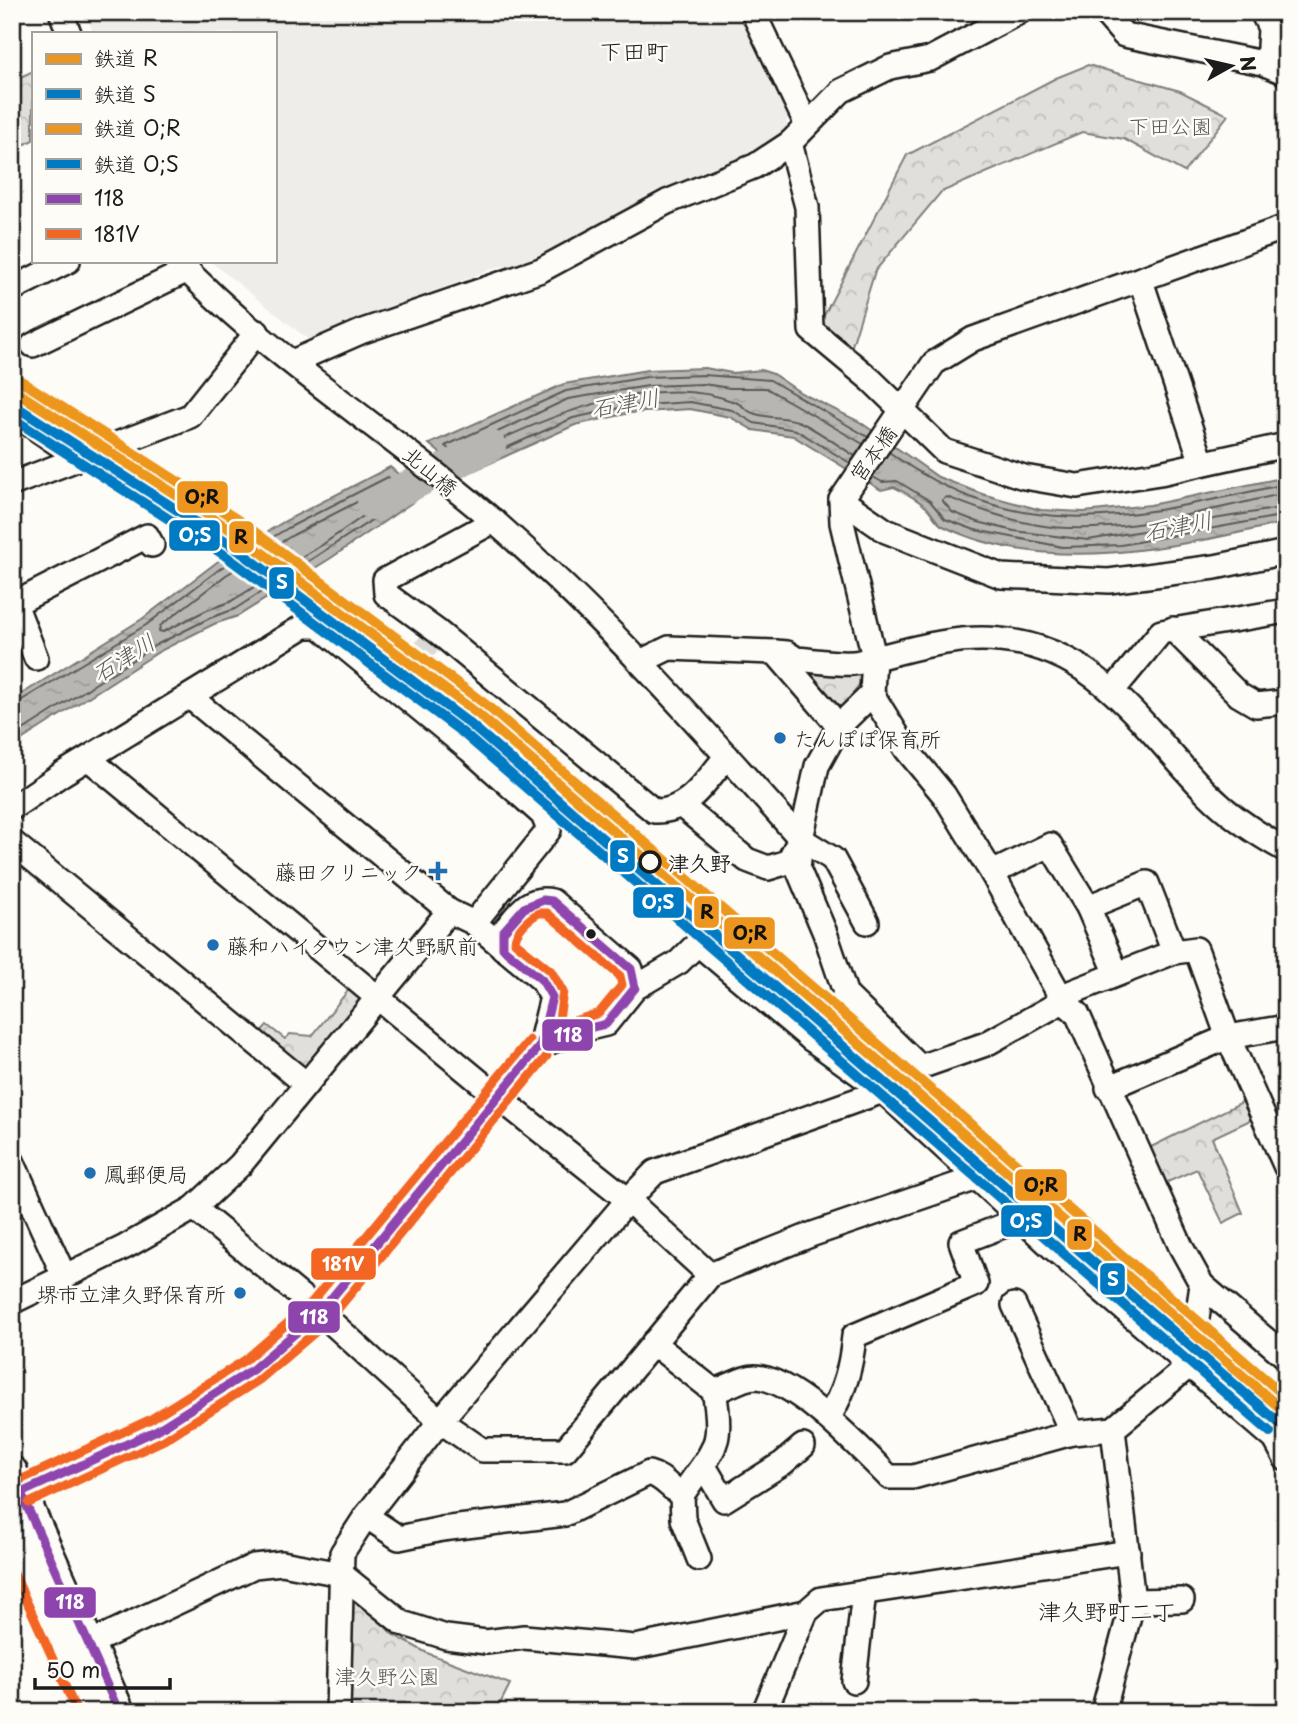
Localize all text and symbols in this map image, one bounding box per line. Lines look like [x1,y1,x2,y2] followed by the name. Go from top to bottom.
[32,32,276,262] legend
[1196,32,1266,102] north arrow
[600,33,669,68] district label: 下田町
[94,41,158,73] text: 鉄道 R
[1234,54,1264,73] text: N
[94,77,156,109] text: 鉄道 S
[1128,109,1212,141] park label: 下田公園
[94,111,181,143] text: 鉄道 O;R
[94,147,179,179] text: 鉄道 O;S
[94,181,125,213] text: 118
[94,217,140,249] text: 181V
[588,379,662,425] water label: 石津川
[841,418,903,488] street label: 宮本橋
[397,437,465,503] street label: 北山橋
[176,480,229,514] line badge: O;R
[185,482,220,510] text: O;R
[1141,501,1215,549] water label: 石津川
[168,519,221,552] line badge: O;S
[179,520,212,548] text: O;S
[228,520,255,554] line badge: R
[234,522,248,550] text: R
[268,566,295,600] line badge: S
[276,567,288,595] text: S
[84,624,162,690] water label: 石津川
[794,722,941,754] place label: たんぽぽ保育所
[772,730,788,746] marker: たんぽぽ保育所
[609,839,636,873] line badge: S
[617,841,629,869] text: S
[668,846,731,878] place label: 津久野
[639,851,661,873] marker: 津久野
[275,855,422,887] place label: 藤田クリニック
[428,861,448,881] marker: 藤田クリニック
[632,886,685,919] line badge: O;S
[642,887,675,915] text: O;S
[693,895,720,929] line badge: R
[700,897,714,925] text: R
[723,916,776,950] line badge: O;R
[733,918,768,946] text: O;R
[584,927,598,941] unlabelled marker
[227,929,478,961] place label: 藤和ハイタウン津久野駅前
[205,937,221,953] marker: 藤和ハイタウン津久野駅前
[541,1018,594,1052] line badge: 118
[553,1020,583,1048] text: 118
[104,1157,188,1189] place label: 鳳郵便局
[82,1165,98,1181] marker: 鳳郵便局
[1014,1168,1068,1202] line badge: O;R
[1024,1170,1059,1198] text: O;R
[1000,1204,1053,1238] line badge: O;S
[1010,1206,1043,1234] text: O;S
[1066,1218,1093,1251] line badge: R
[1073,1219,1087,1247] text: R
[310,1247,377,1281] line badge: 181V
[322,1249,365,1277] text: 181V
[1099,1262,1126,1296] line badge: S
[1107,1264,1119,1292] text: S
[37,1277,226,1309] place label: 堺市立津久野保育所
[232,1285,248,1301] marker: 堺市立津久野保育所
[287,1300,341,1334] line badge: 118
[299,1302,329,1330] text: 118
[43,1586,97,1619] line badge: 118
[55,1587,85,1615] text: 118
[1038,1593,1176,1628] district label: 津久野町二丁
[35,1647,170,1691] scale bar
[46,1653,100,1685] text: 50 m
[335,1659,440,1691] park label: 津久野公園

